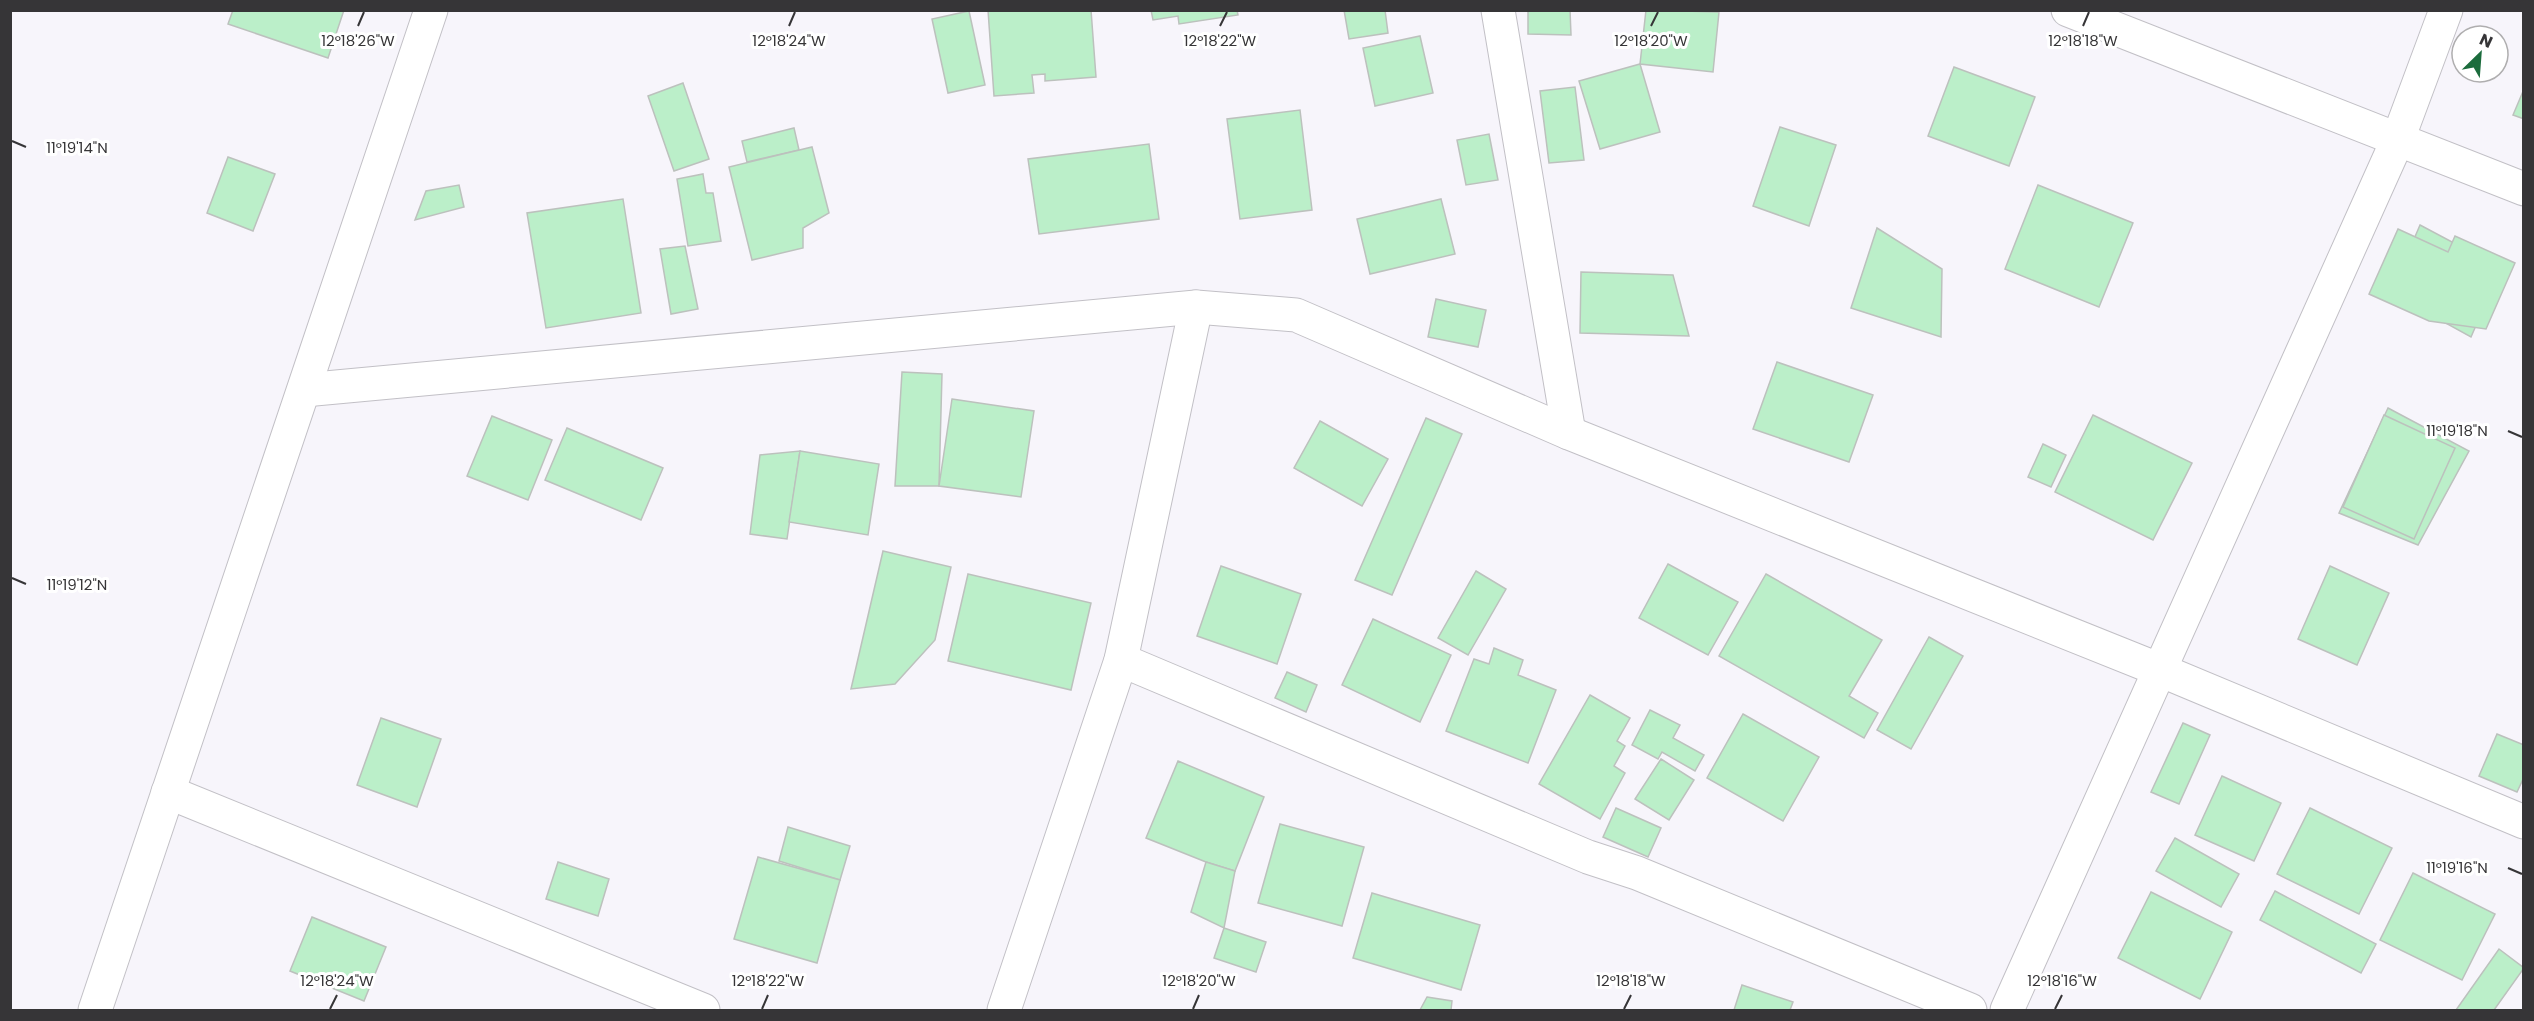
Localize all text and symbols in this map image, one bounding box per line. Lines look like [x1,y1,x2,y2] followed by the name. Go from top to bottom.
[2450,24,2510,84] north arrow
[2476,28,2496,54] text: N
[321,30,395,51] text: 12°18'26"W
[752,30,826,51] text: 12°18'24"W
[1184,30,1257,51] text: 12°18'22"W
[1614,30,1688,51] text: 12°18'20"W
[2048,30,2118,51] text: 12°18'18"W
[46,137,108,158] text: 11°19'14"N
[2426,420,2488,441] text: 11°19'18"N
[47,574,107,595] text: 11°19'12"N
[2426,857,2488,878] text: 11°19'16"N
[300,970,374,991] text: 12°18'24"W
[732,970,805,991] text: 12°18'22"W
[1162,970,1236,991] text: 12°18'20"W
[1596,970,1666,991] text: 12°18'18"W
[2027,970,2097,991] text: 12°18'16"W

